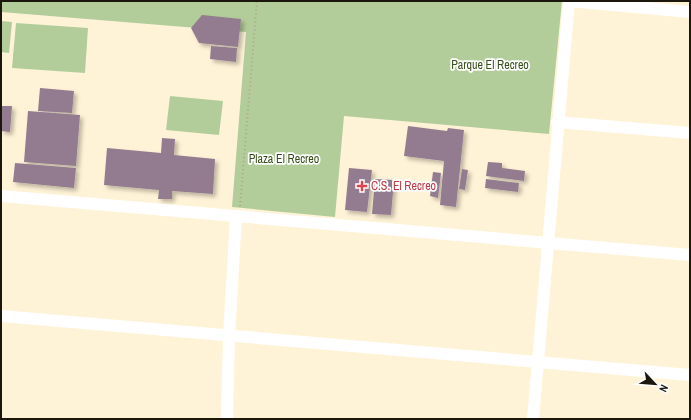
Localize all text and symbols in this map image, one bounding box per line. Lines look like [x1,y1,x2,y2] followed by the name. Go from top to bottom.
[451,57,529,73] park label: Parque El Recreo
[249,151,319,167] park label: Plaza El Recreo
[371,178,436,194] place label: C.S. El Recreo
[356,180,368,192] marker: C.S. El Recreo
[635,364,675,404] north arrow
[656,382,672,394] text: N

